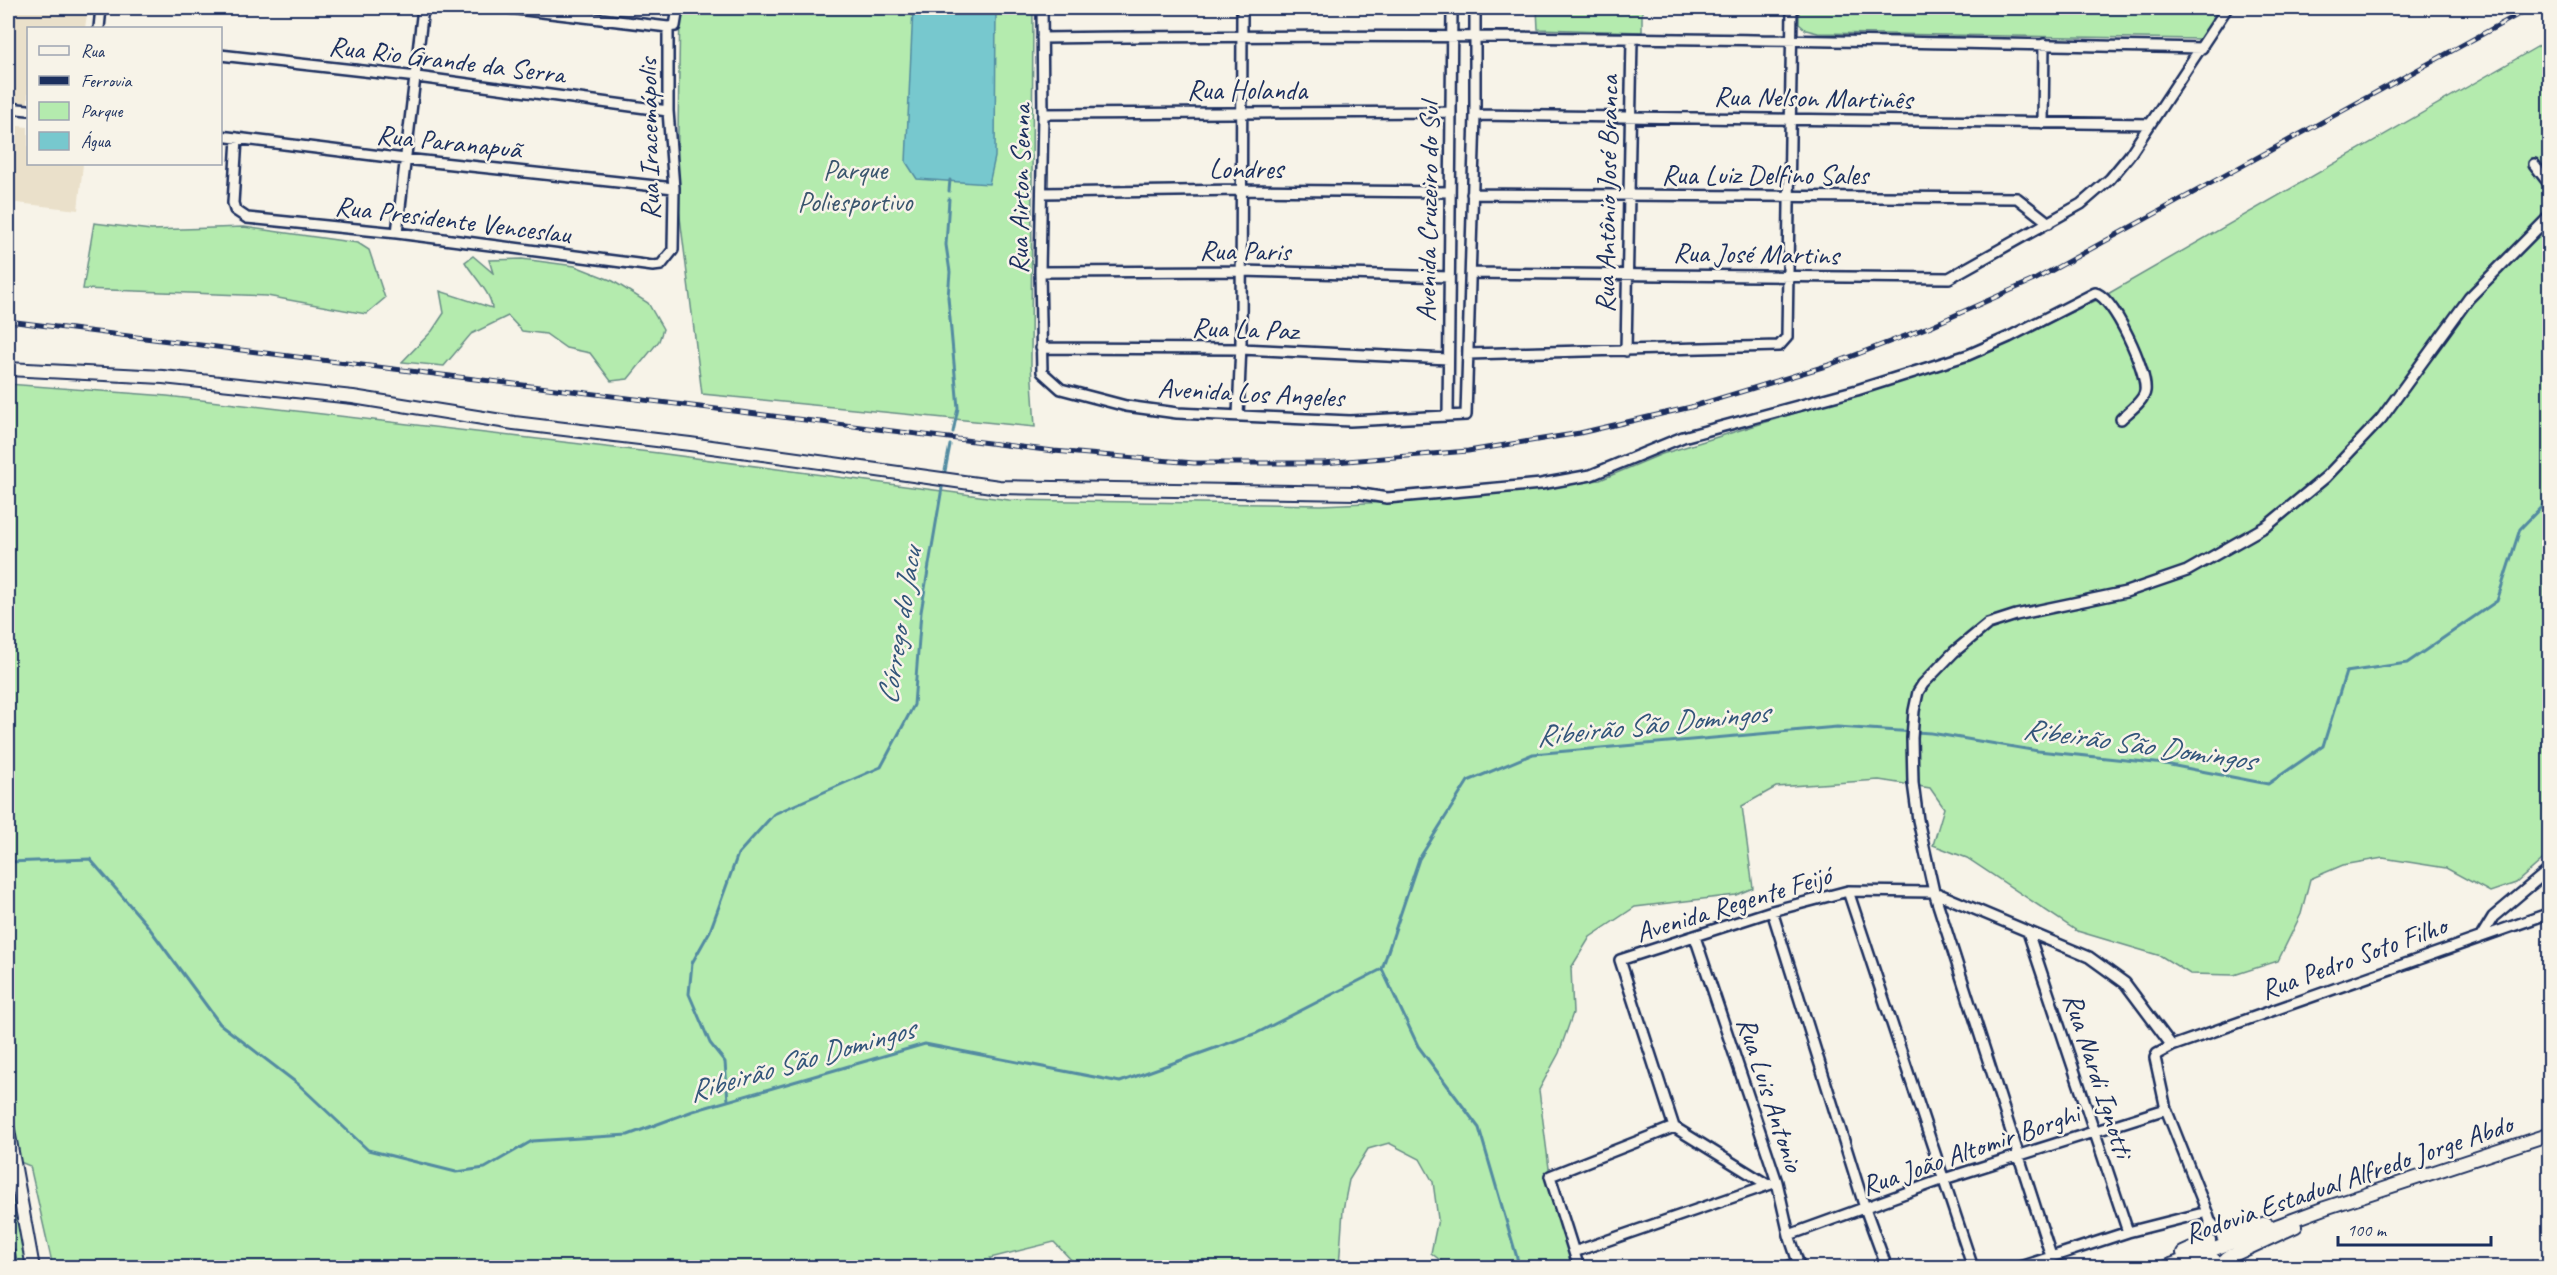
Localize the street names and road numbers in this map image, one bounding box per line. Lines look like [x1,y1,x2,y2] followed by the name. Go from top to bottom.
[327,28,569,92] street label: Rua Rio Grande da Serra
[630,55,667,220] street label: Rua Iracemápolis
[1187,72,1309,107] street label: Rua Holanda
[1587,73,1626,313] street label: Rua Antônio José Branca
[1714,78,1915,117] street label: Rua Nelson Martinês
[1408,97,1447,322] street label: Avenida Cruzeiro do Sul
[1001,101,1039,274] street label: Rua Airton Senna
[375,117,526,167] street label: Rua Paranapuã
[1209,151,1286,186] street label: Londres
[1662,157,1871,192] street label: Rua Luiz Delfino Sales
[333,188,574,251] street label: Rua Presidente Venceslau
[1199,232,1293,269] street label: Rua Paris
[1673,235,1842,272] street label: Rua José Martins
[1191,309,1302,348] street label: Rua La Paz
[1157,370,1348,415] street label: Avenida Los Angeles
[1631,856,1839,950] street label: Avenida Regente Feijó
[2255,907,2454,1007] street label: Rua Pedro Soto Filho
[2056,989,2143,1165] street label: Rua Nardi Ignotti
[1729,1013,1813,1178] street label: Rua Luis Antonio
[1857,1095,2087,1203] street label: Rua João Altomir Borghi
[2180,1105,2520,1251] street label: Rodovia Estadual Alfredo Jorge Abdo

